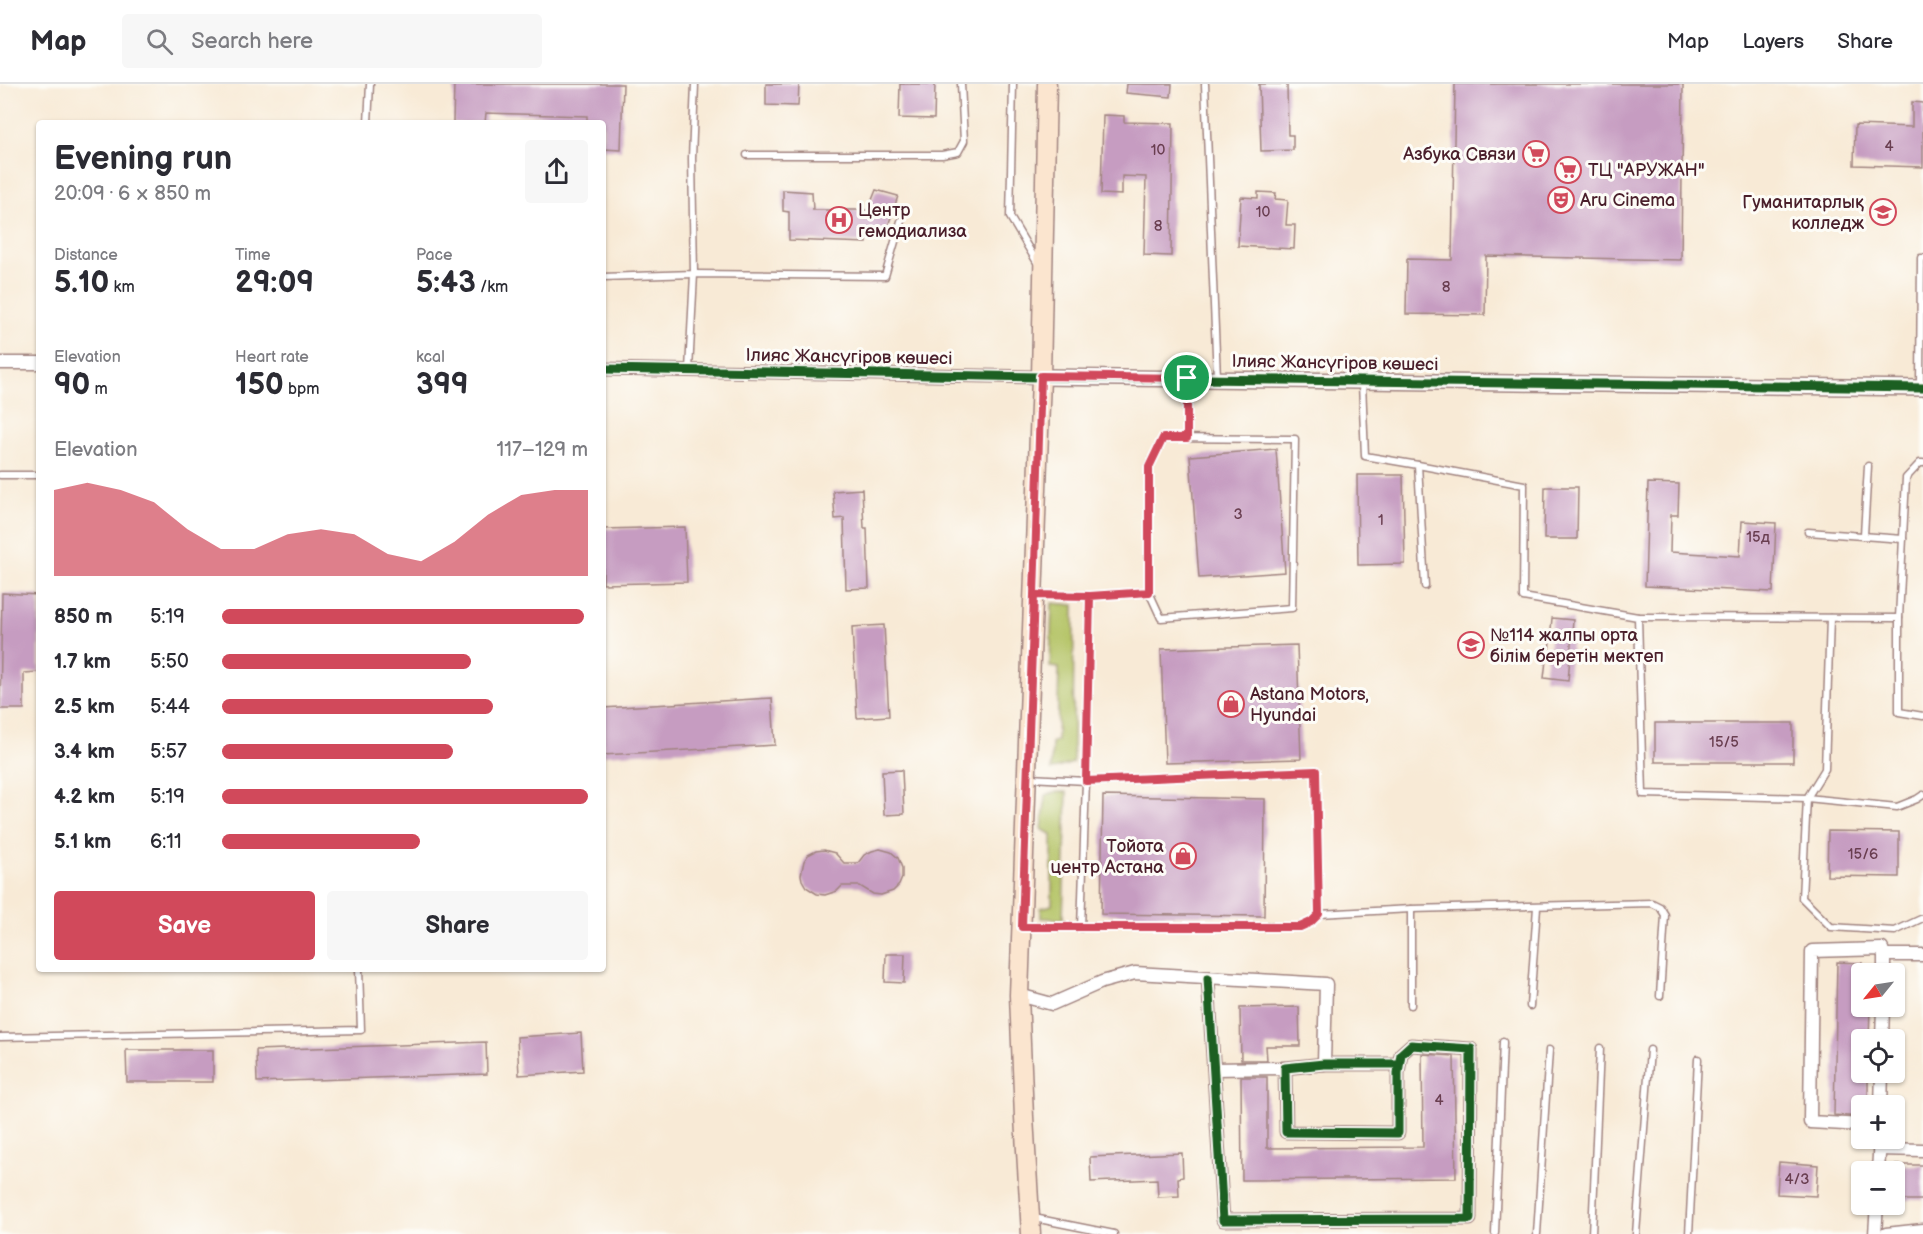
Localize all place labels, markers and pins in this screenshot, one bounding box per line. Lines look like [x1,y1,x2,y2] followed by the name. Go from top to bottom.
[1521,139,1551,169] supermarket icon: Азбука Связи
[1402,144,1516,165] place label: Азбука Связи
[1553,155,1583,185] supermarket icon: ТЦ "АРУЖАН"
[1588,160,1705,181] place label: ТЦ "АРУЖАН"
[1546,185,1576,215] theatre icon: Aru Cinema
[1580,190,1675,211] place label: Aru Cinema
[1742,192,1864,234] place label: Гуманитарлық колледж
[1868,197,1898,227] school or university icon: Гуманитарлық колледж
[858,200,967,242] place label: Центр гемодиализа
[824,205,854,235] hospital icon: Центр гемодиализа
[1161,352,1212,403] pin
[1490,625,1664,667] place label: №114 жалпы орта білім беретін мектеп
[1456,630,1486,660] school or university icon: №114 жалпы орта білім беретін мектеп
[1250,684,1369,726] place label: Astana Motors, Hyundai
[1216,689,1246,719] shop icon: Astana Motors, Hyundai
[1051,836,1164,878] place label: Тойота центр Астана
[1168,841,1198,871] shop icon: Тойота центр Астана

